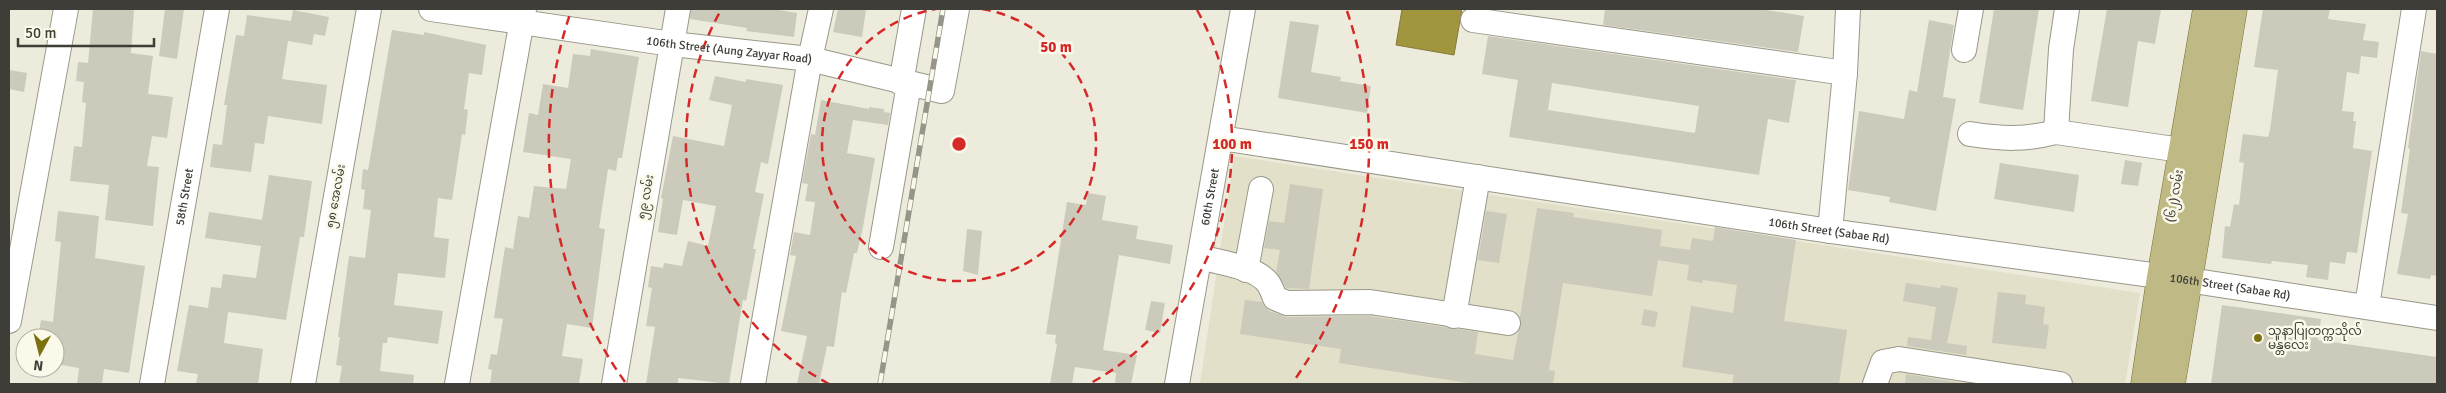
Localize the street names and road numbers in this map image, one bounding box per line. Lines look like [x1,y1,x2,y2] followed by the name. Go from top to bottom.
[645,33,813,67] street label: 106th Street (Aung Zayyar Road)
[321,163,351,229] street label: ၅၈ အေလမ်း
[172,167,197,226] street label: 58th Street
[1198,167,1222,227] street label: 60th Street
[2161,168,2189,224] street label: (၆၂) လမ်း
[633,173,659,221] street label: ၅၉ လမ်း
[1768,214,1890,247] street label: 106th Street (Sabae Rd)
[2169,270,2292,303] street label: 106th Street (Sabae Rd)

